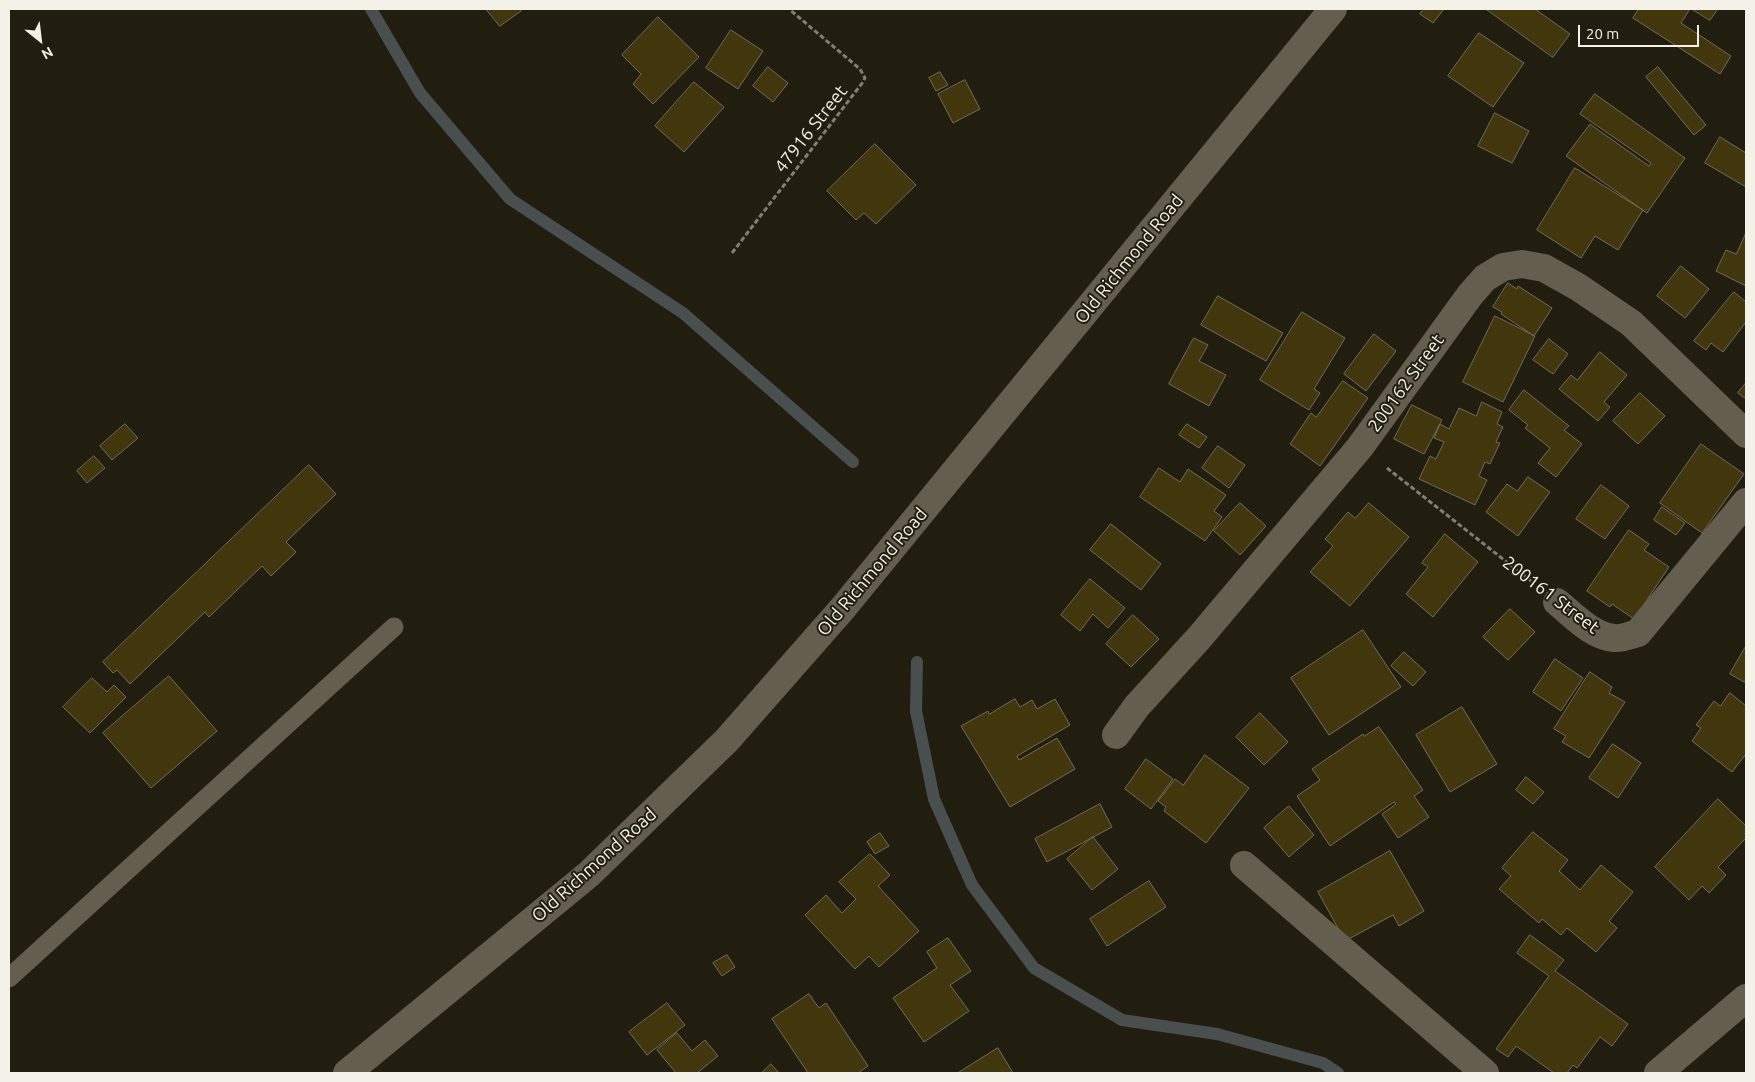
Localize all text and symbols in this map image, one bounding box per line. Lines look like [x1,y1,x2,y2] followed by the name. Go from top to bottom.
[15,15,65,65] north arrow
[1580,15,1701,47] scale bar
[1586,25,1619,42] text: 20 m
[39,44,56,63] text: N
[770,81,852,177] street label: 47916 Street
[1070,190,1188,328] street label: Old Richmond Road
[1363,330,1449,436] street label: 200162 Street
[812,504,932,640] street label: Old Richmond Road
[1498,552,1604,638] street label: 200161 Street
[527,803,661,927] street label: Old Richmond Road

